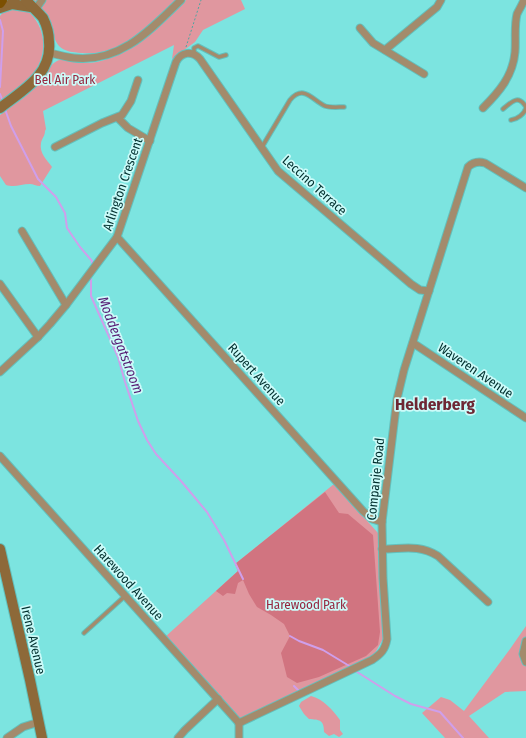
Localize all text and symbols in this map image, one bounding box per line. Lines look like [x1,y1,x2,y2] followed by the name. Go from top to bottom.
[35,72,96,87] park label: Bel Air Park
[100,135,146,233] street label: Arlington Crescent
[279,153,350,218] street label: Leccino Terrace
[94,294,147,396] water label: Moddergatstroom
[225,340,288,408] street label: Rupert Avenue
[435,340,516,401] street label: Waveren Avenue
[395,394,475,415] district label: Helderberg
[364,437,387,521] street label: Companje Road
[91,542,166,623] street label: Harewood Avenue
[266,597,347,612] park label: Harewood Park
[18,605,49,676] street label: Irene Avenue

